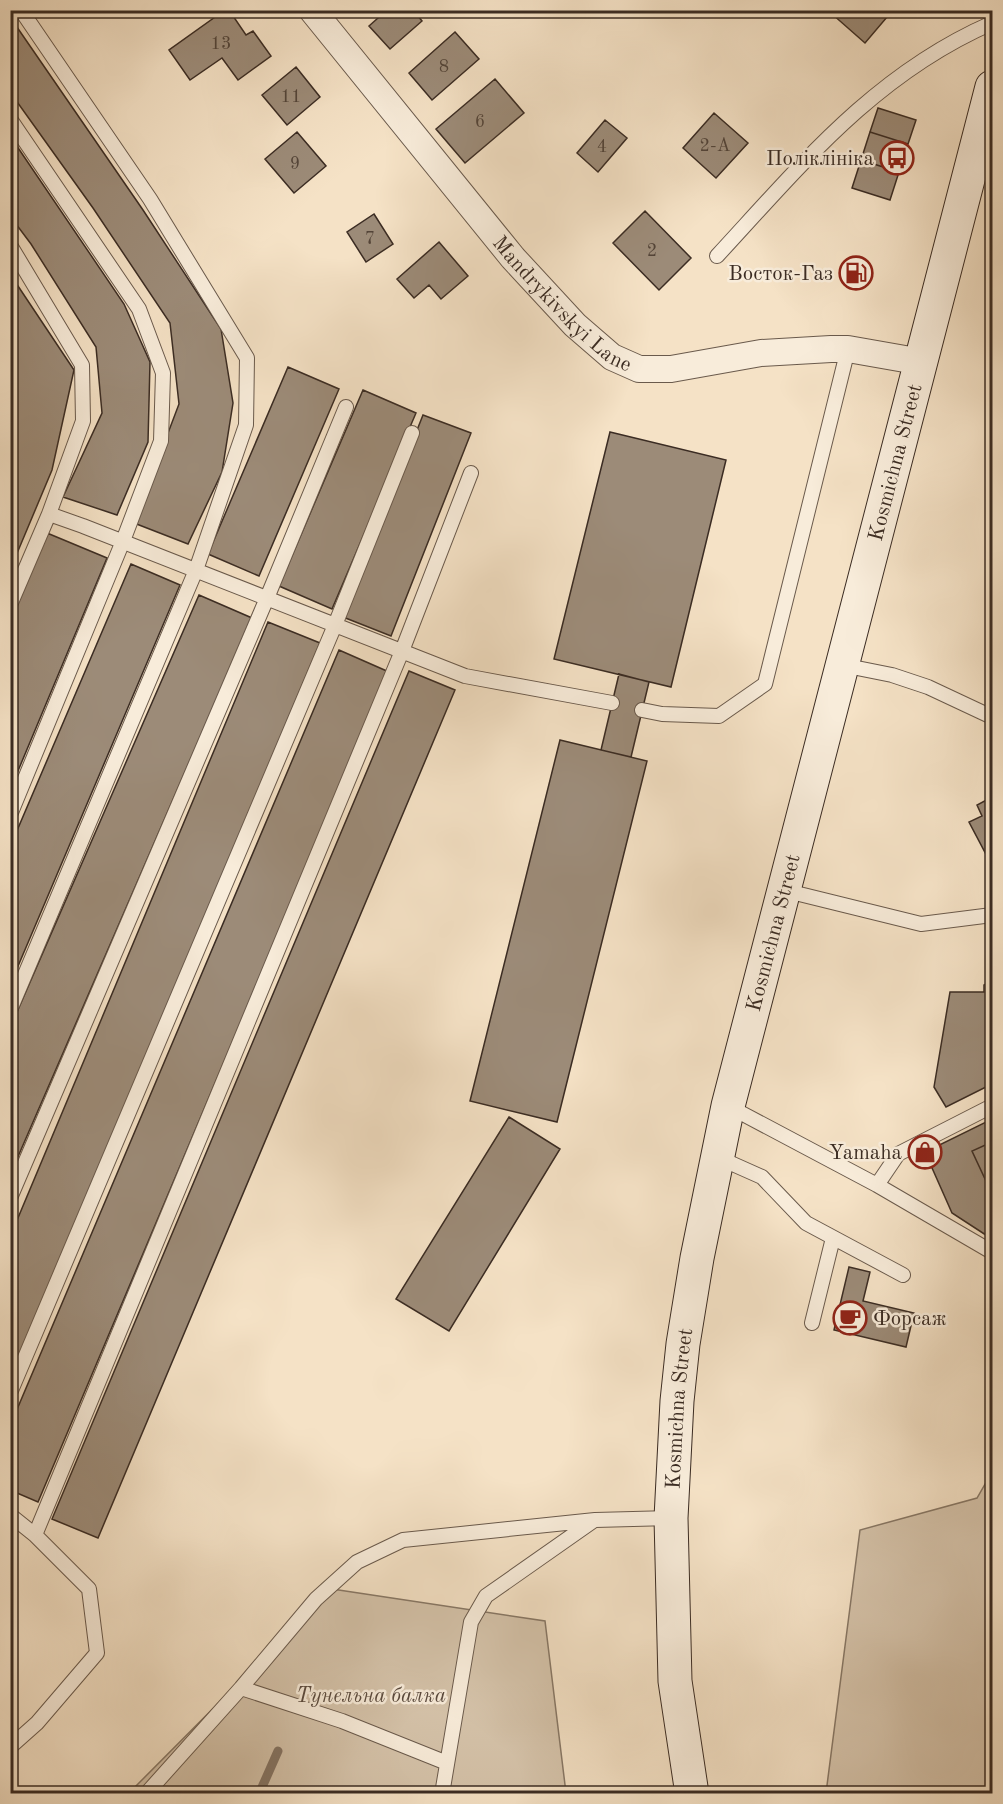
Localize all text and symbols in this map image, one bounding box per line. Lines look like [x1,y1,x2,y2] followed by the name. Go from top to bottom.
[211,35,231,53] house number: 13
[439,58,449,76] house number: 8
[281,88,301,106] house number: 11
[475,113,485,131] house number: 6
[700,137,731,155] house number: 2-А
[597,138,607,156] house number: 4
[879,140,915,176] bus stop icon: Поліклініка
[766,149,874,170] place label: Поліклініка
[290,155,300,173] house number: 9
[365,230,375,248] house number: 7
[488,233,634,376] street label: Mandrykivskyi Lane
[647,242,657,260] house number: 2
[838,255,874,291] fuel station icon: Восток-Газ
[728,264,833,285] place label: Восток-Газ
[866,382,927,544] street label: Kosmichna Street
[744,852,805,1014] street label: Kosmichna Street
[907,1134,943,1170] shop icon: Yamaha
[829,1143,902,1164] place label: Yamaha
[832,1300,868,1336] cafe icon: Форсаж
[873,1309,947,1330] place label: Форсаж
[663,1327,697,1490] street label: Kosmichna Street
[296,1686,446,1707] park label: Тунельна балка

